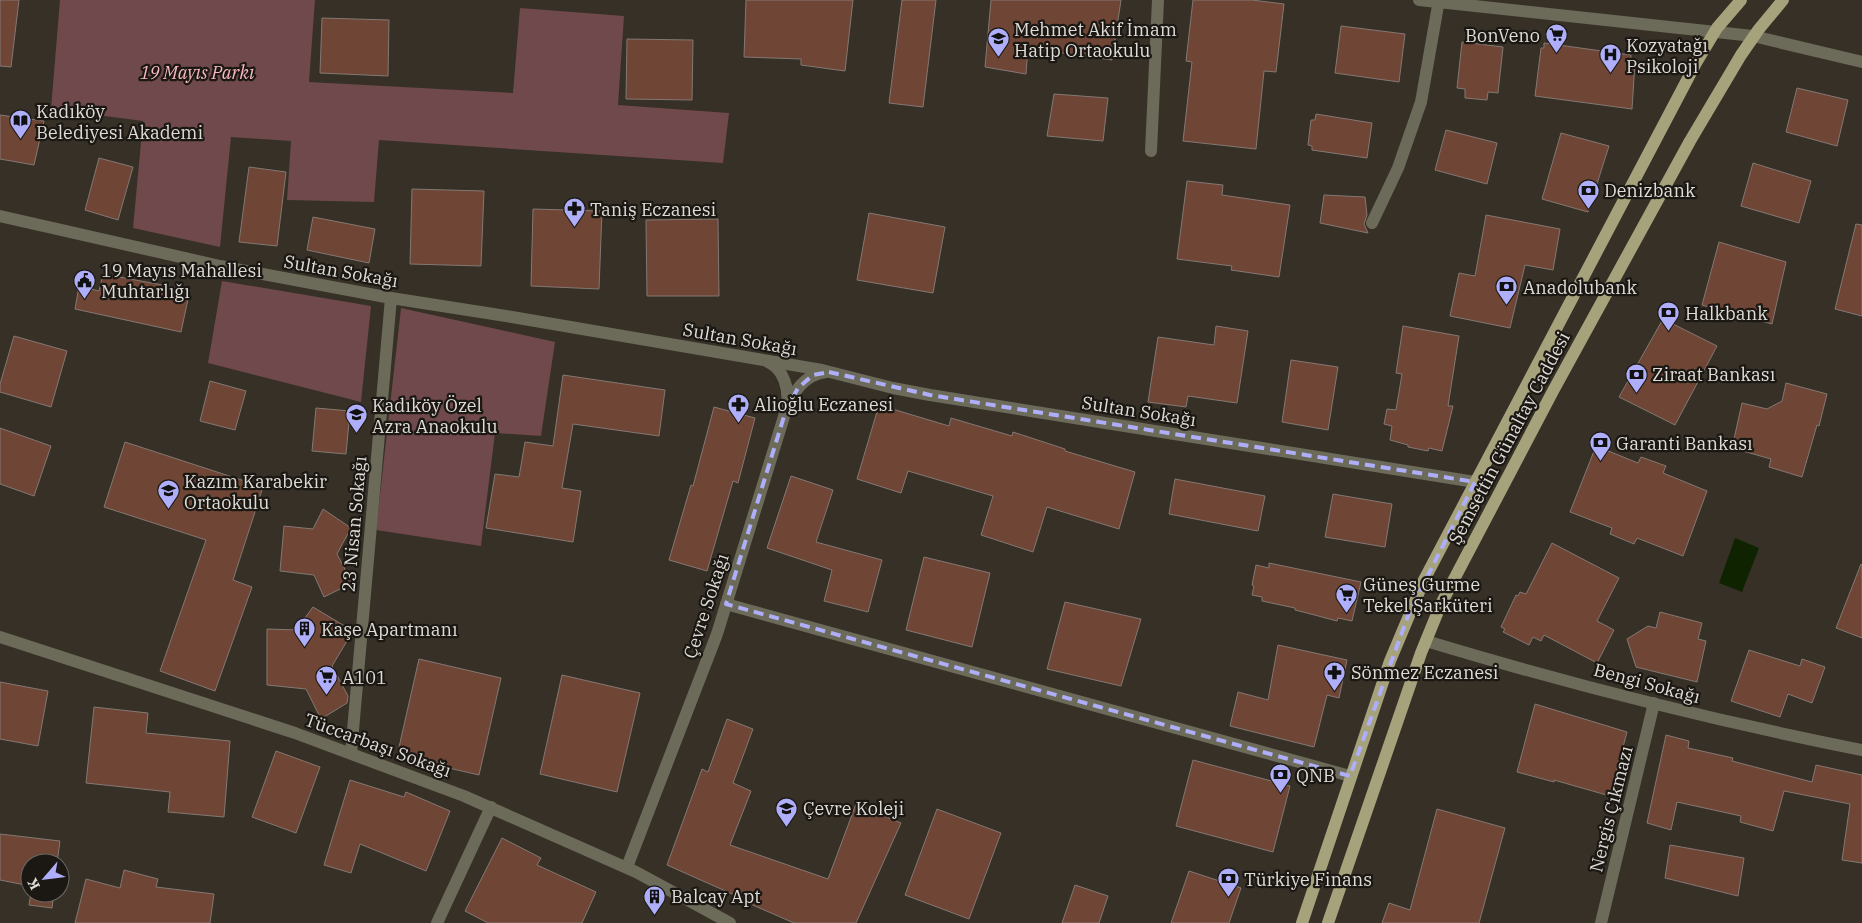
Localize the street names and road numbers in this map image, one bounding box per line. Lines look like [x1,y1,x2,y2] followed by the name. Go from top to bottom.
[282,250,400,292] street label: Sultan Sokağı
[681,318,799,360] street label: Sultan Sokağı
[1443,327,1575,548] street label: Şemsettin Günaltay Caddesi
[1080,391,1198,431] street label: Sultan Sokağı
[337,455,371,593] street label: 23 Nisan Sokağı
[678,550,734,661] street label: Çevre Sokağı
[1591,658,1703,708] street label: Bengi Sokağı
[301,708,455,782] street label: Tüccarbaşı Sokağı
[1584,743,1638,875] street label: Nergis Çıkmazı

